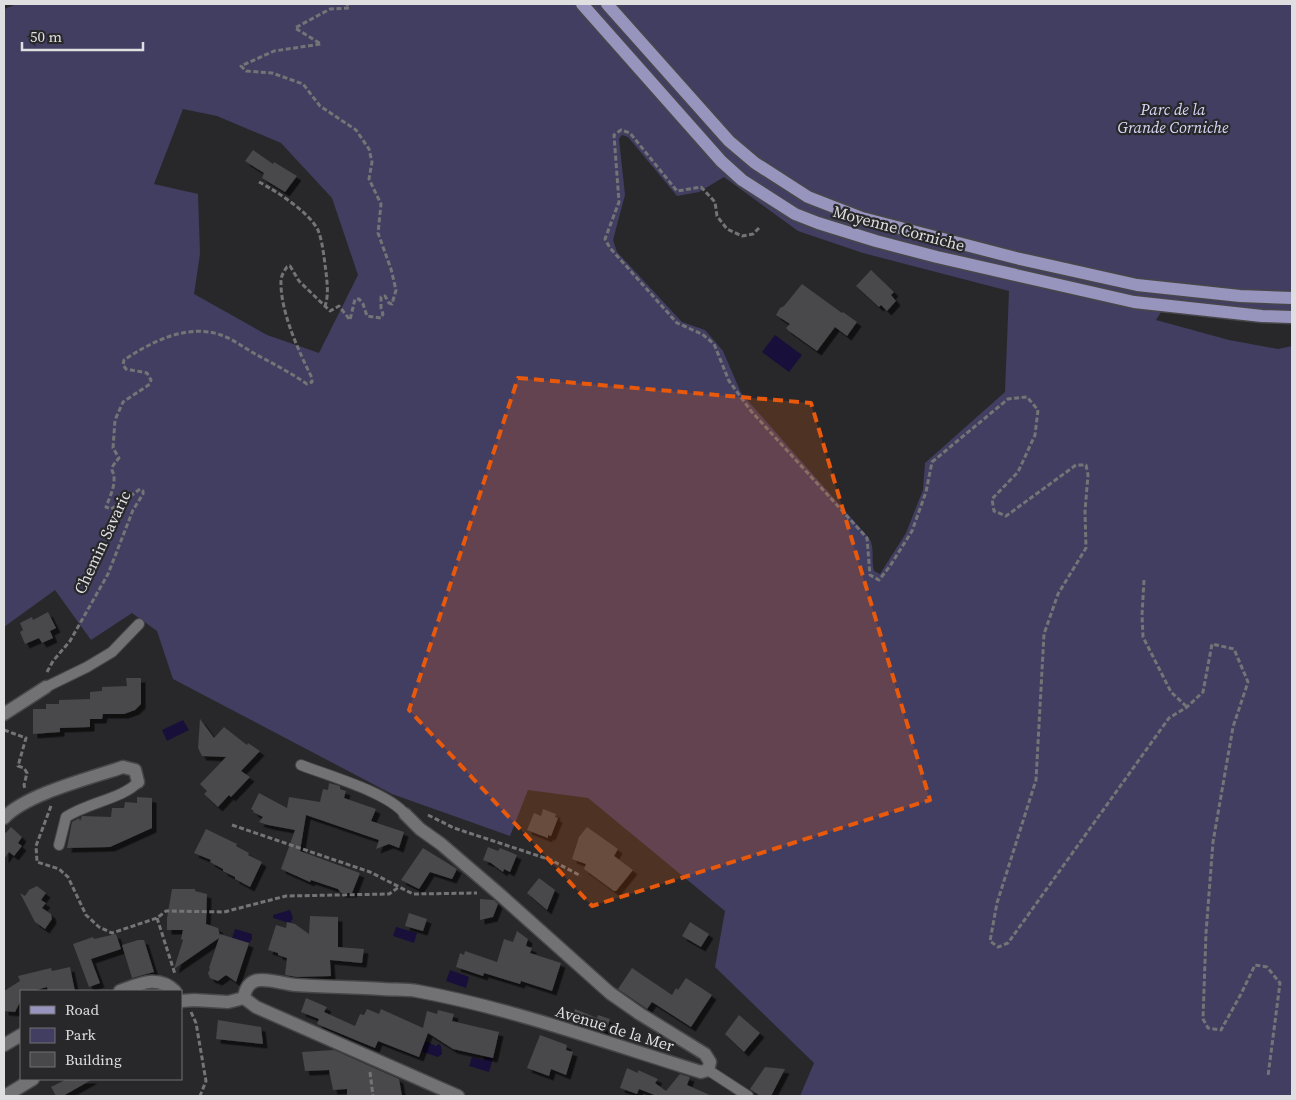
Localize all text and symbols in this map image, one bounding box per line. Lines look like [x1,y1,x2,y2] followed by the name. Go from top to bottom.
[22,20,144,52] scale bar
[30,26,62,47] text: 50 m
[1117,98,1229,138] park label: Parc de la Grande Corniche
[831,200,967,256] street label: Moyenne Corniche
[68,487,136,597] street label: Chemin Savaric
[20,990,182,1080] legend
[65,999,99,1020] text: Road
[553,1000,677,1057] street label: Avenue de la Mer
[65,1024,97,1045] text: Park
[65,1049,122,1070] text: Building

